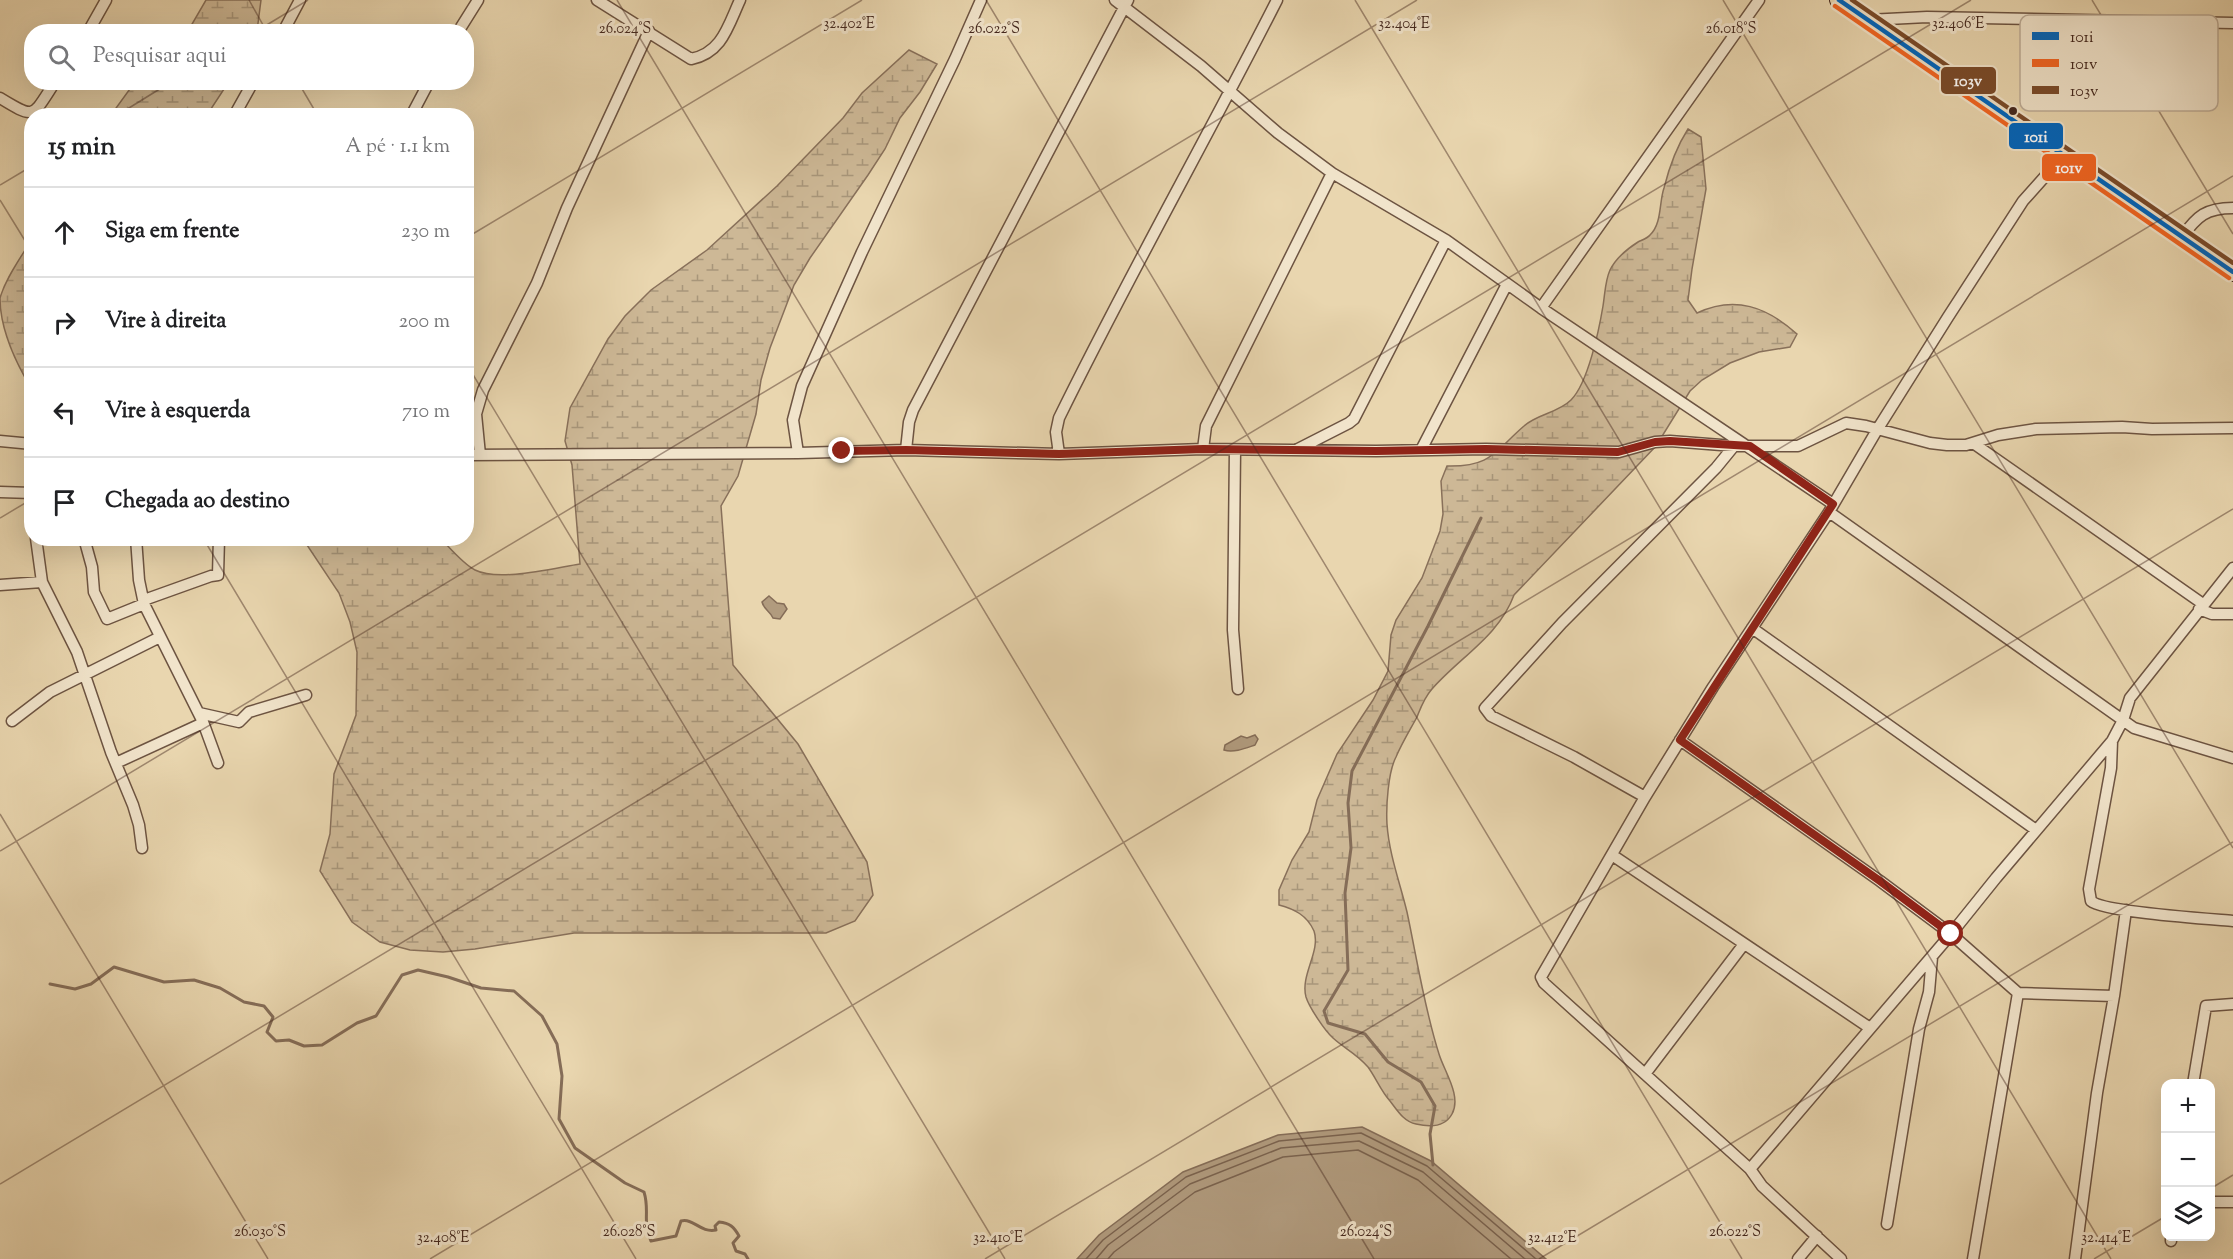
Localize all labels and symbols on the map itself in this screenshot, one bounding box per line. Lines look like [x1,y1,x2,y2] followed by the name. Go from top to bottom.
[823,14,875,35] text: 32.402°E
[1378,14,1430,35] text: 32.404°E
[1932,14,1984,35] text: 32.406°E
[2020,15,2218,111] legend
[599,19,651,40] text: 26.024°S
[968,19,1020,40] text: 26.022°S
[1706,19,1756,40] text: 26.018°S
[2070,27,2094,50] text: 101i
[2070,54,2098,77] text: 101v
[1940,66,1997,95] line badge: 103v
[1954,71,1983,94] text: 103v
[2070,81,2099,104] text: 103v
[2007,105,2019,117] unlabelled marker
[2008,122,2064,150] line badge: 101i
[2024,127,2048,150] text: 101i
[2041,153,2097,182] line badge: 101v
[2055,158,2083,181] text: 101v
[828,437,854,463] route end
[1937,920,1963,946] route start
[234,1222,286,1243] text: 26.030°S
[603,1222,655,1243] text: 26.028°S
[1340,1222,1392,1243] text: 26.024°S
[1709,1222,1761,1243] text: 26.022°S
[417,1228,469,1249] text: 32.408°E
[973,1228,1023,1249] text: 32.410°E
[1527,1228,1577,1249] text: 32.412°E
[2081,1228,2131,1249] text: 32.414°E

